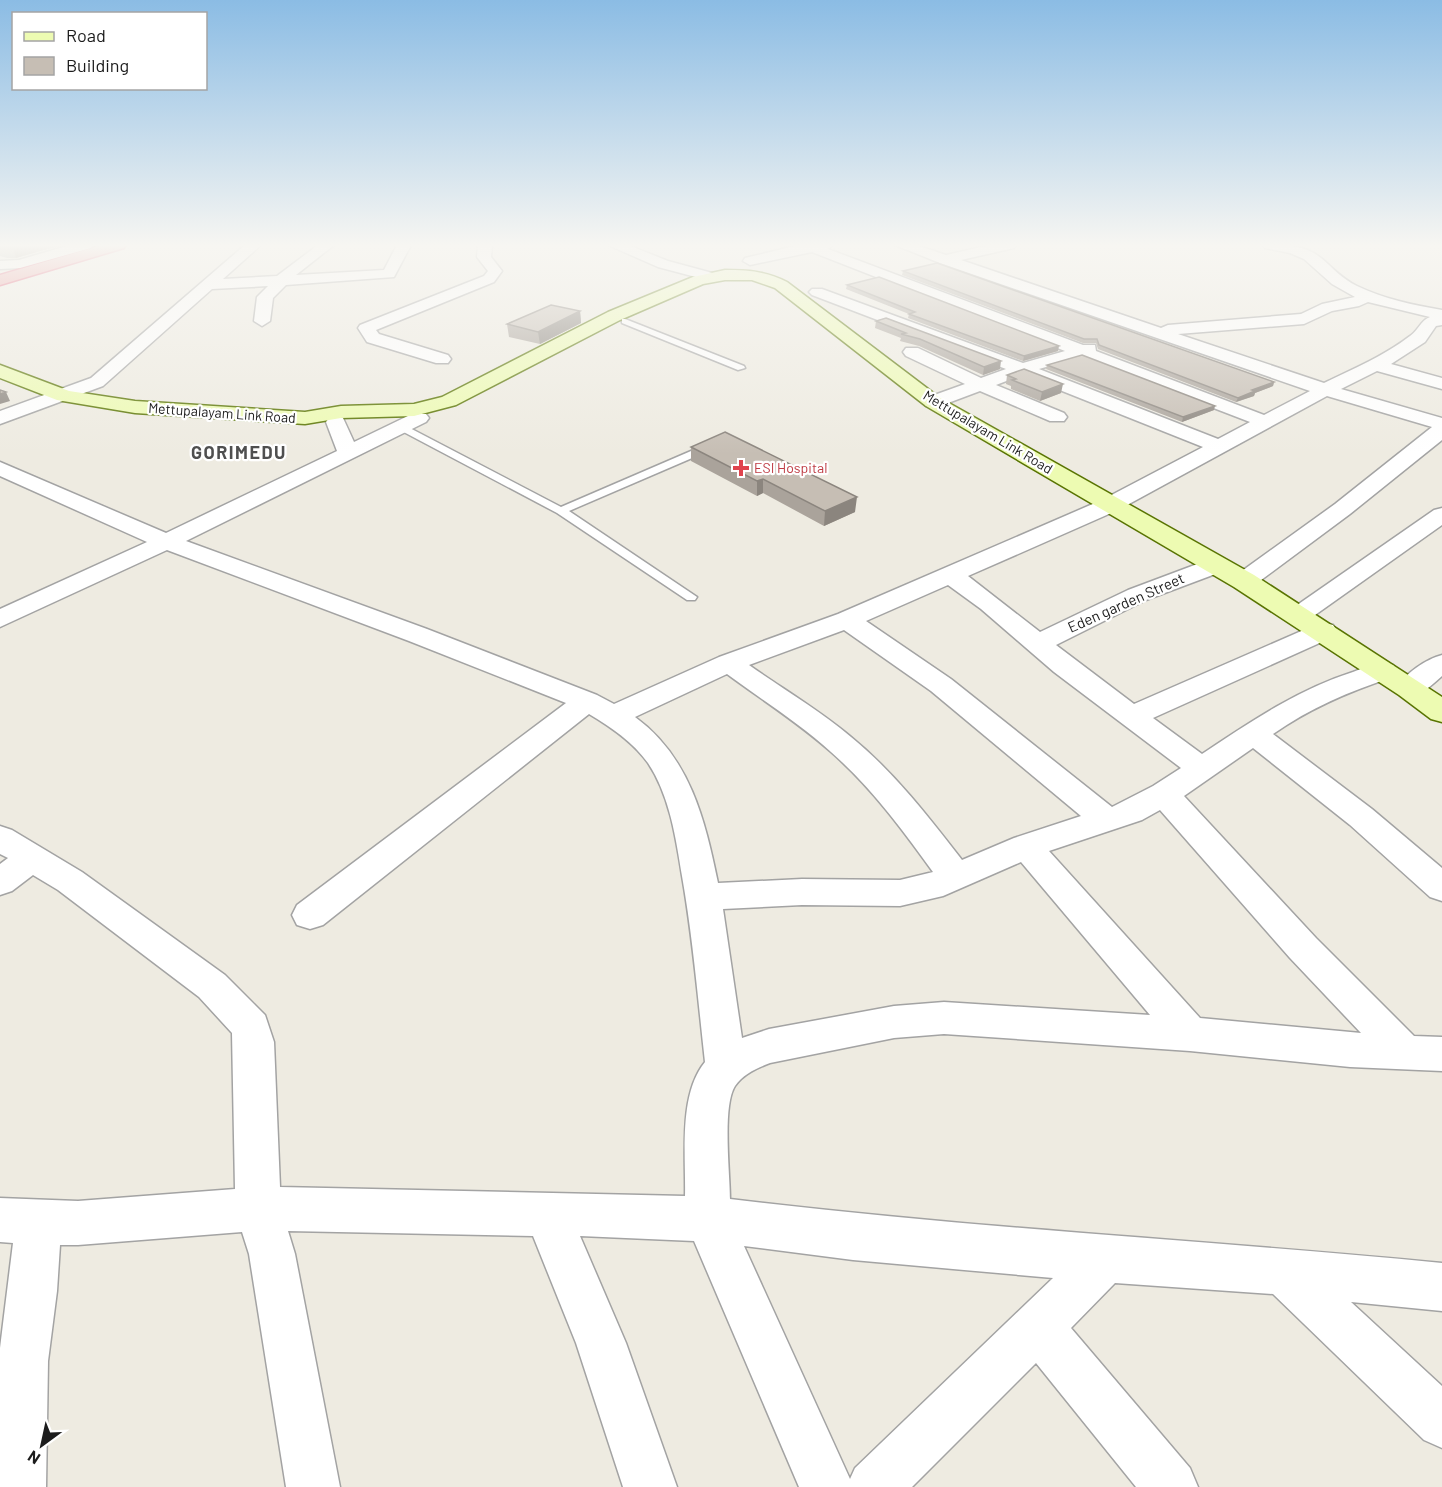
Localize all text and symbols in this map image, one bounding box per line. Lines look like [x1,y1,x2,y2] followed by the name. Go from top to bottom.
[12,12,207,90] legend
[66,24,106,46] text: Road
[66,54,129,76] text: Building
[920,386,1056,477] street label: Mettupalayam Link Road
[148,399,296,426] street label: Mettupalayam Link Road
[191,441,287,463] district label: GORIMEDU
[732,459,750,477] marker: ESI Hospital
[754,459,827,476] place label: ESI Hospital
[1065,568,1187,636] street label: Eden garden Street
[12,1415,72,1475] north arrow
[24,1447,43,1469] text: N

